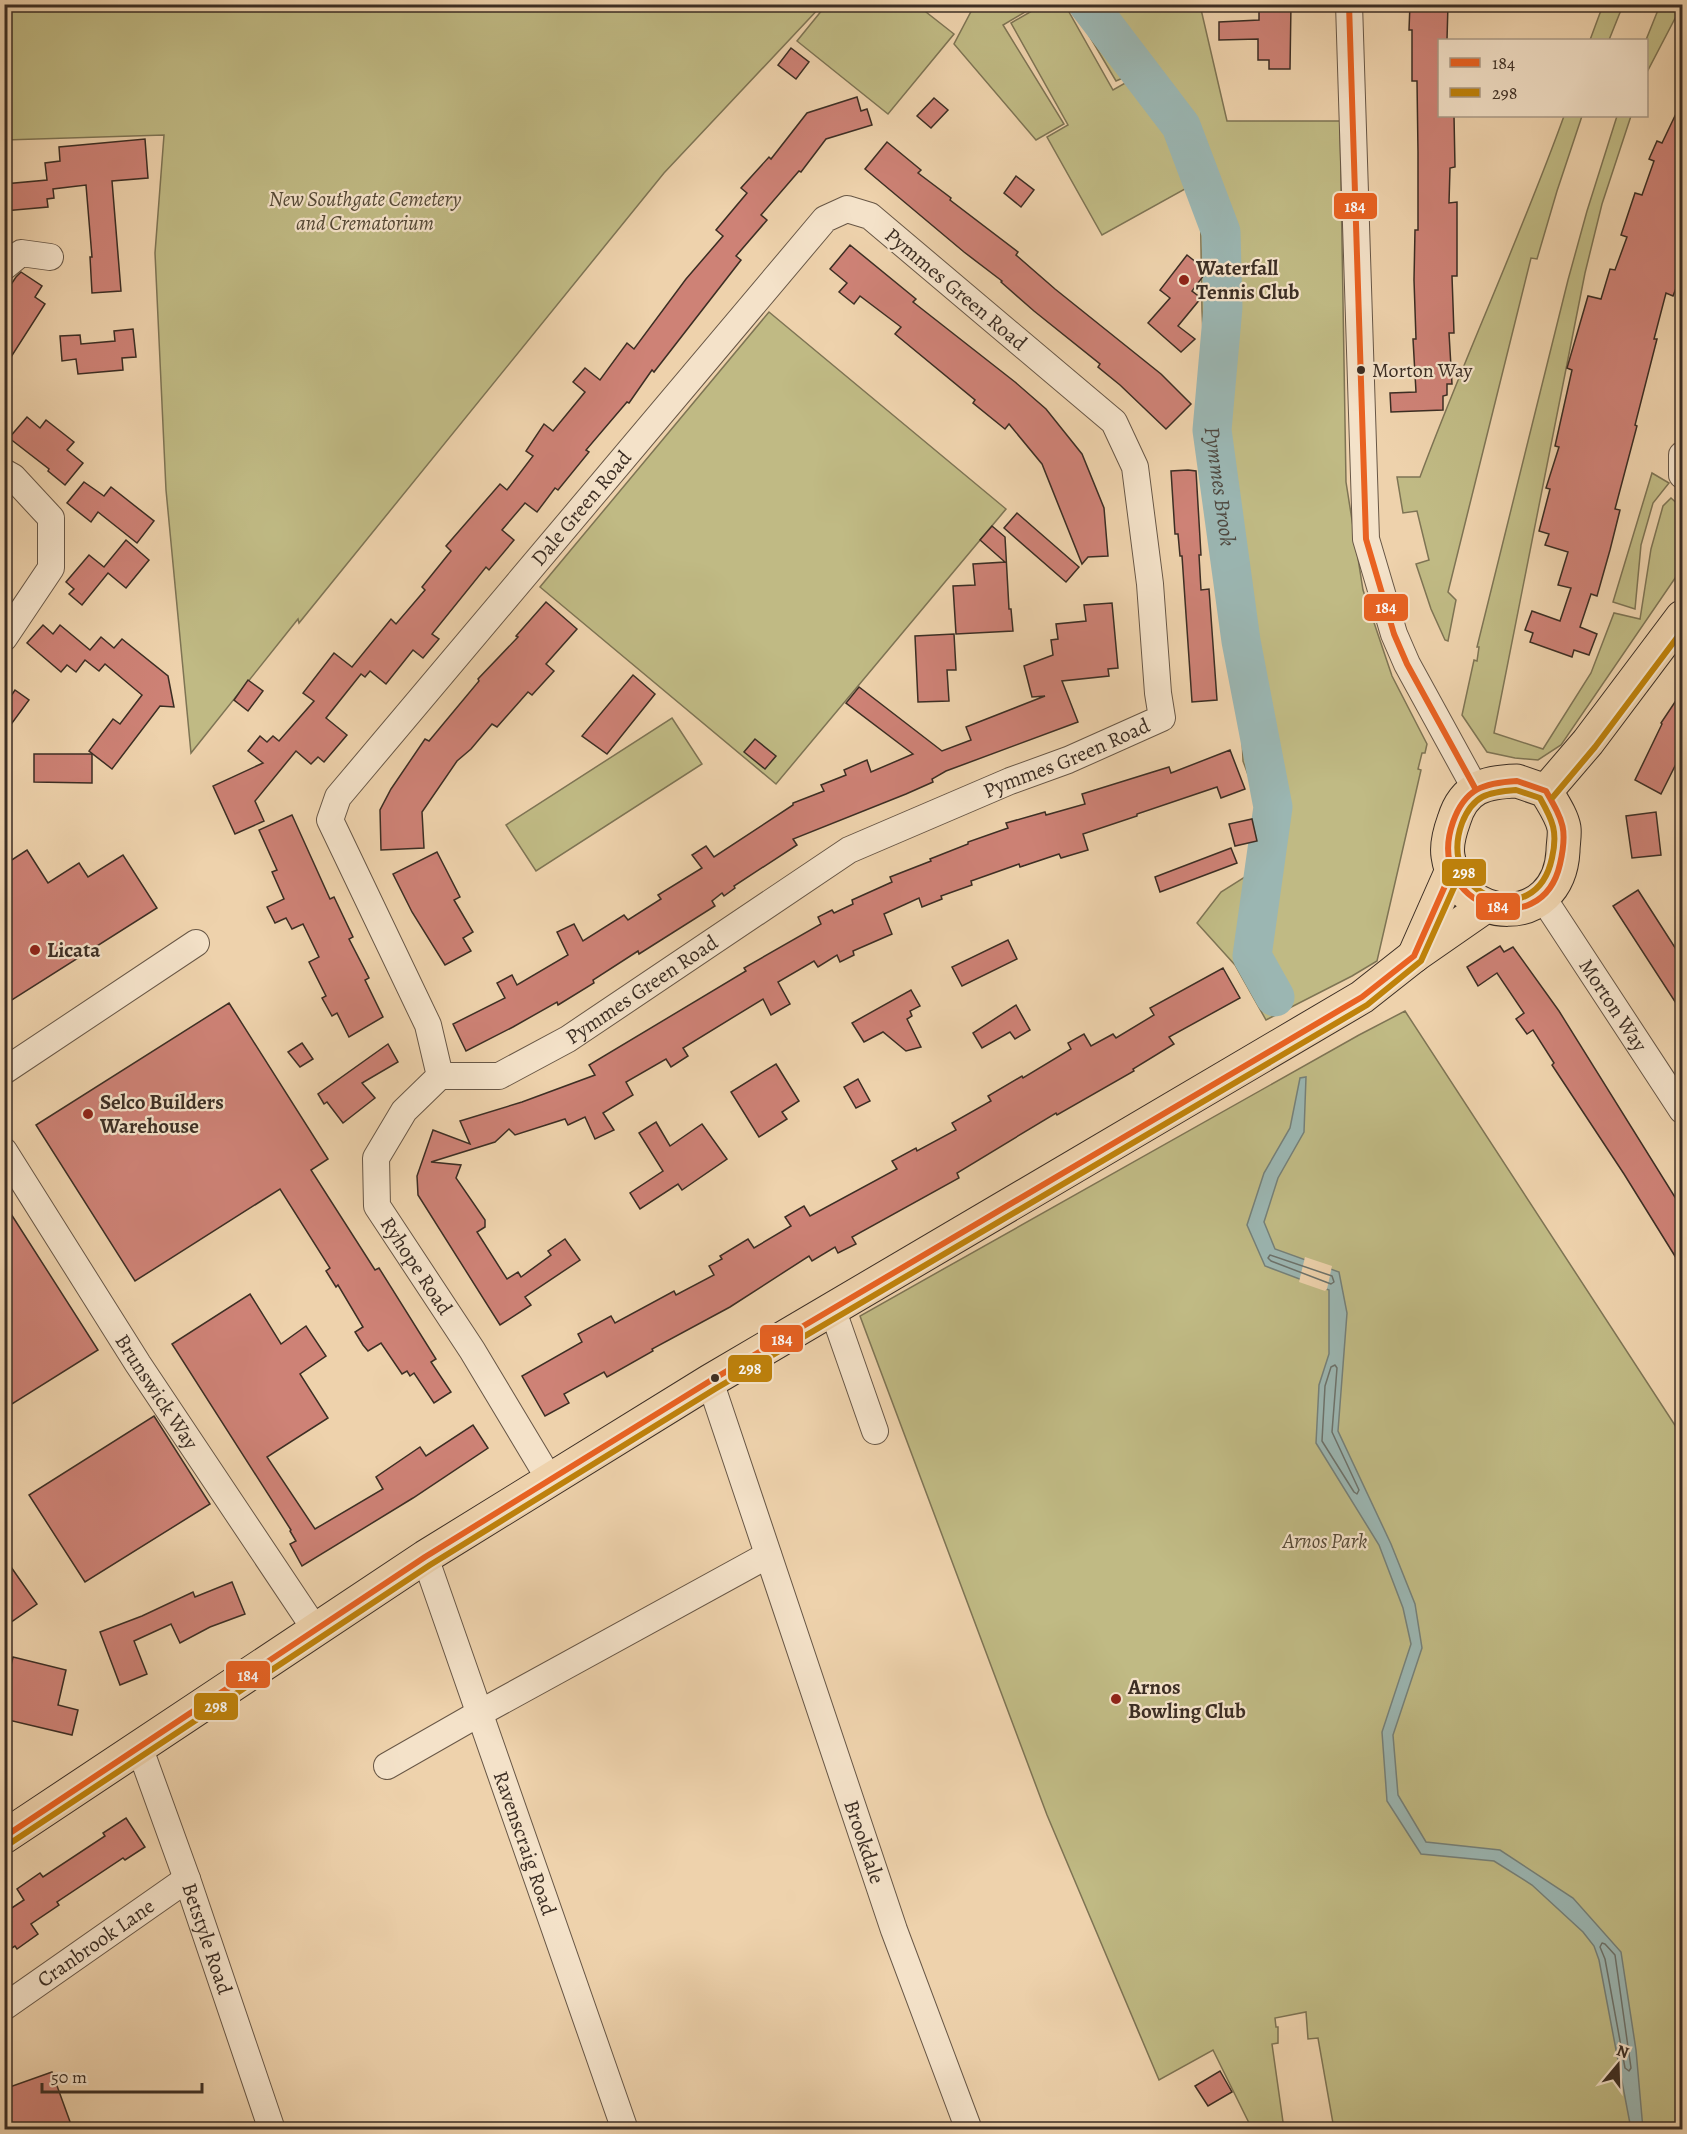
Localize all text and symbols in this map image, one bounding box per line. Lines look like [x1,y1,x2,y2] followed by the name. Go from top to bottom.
[1438,39,1648,117] legend
[1492,51,1515,75] text: 184
[1492,81,1517,105] text: 298
[269,185,461,237] park label: New Southgate Cemetery and Crematorium
[1333,192,1378,220] line badge: 184
[1345,196,1366,218] text: 184
[879,221,1034,357] street label: Pymmes Green Road
[1195,254,1300,306] place label: Waterfall Tennis Club
[1177,273,1191,287] marker: Waterfall Tennis Club
[1372,357,1474,384] place label: Morton Way
[1355,364,1367,376] marker: Morton Way
[1197,425,1243,548] water label: Pymmes Brook
[524,444,638,572] street label: Dale Green Road
[1363,593,1409,622] line badge: 184
[1376,597,1397,619] text: 184
[979,711,1155,805] street label: Pymmes Green Road
[1441,858,1487,887] line badge: 298
[1453,862,1476,884] text: 298
[1475,892,1521,921] line badge: 184
[1488,896,1509,918] text: 184
[560,928,724,1051] street label: Pymmes Green Road
[47,936,101,964] place label: Licata
[28,943,42,957] marker: Licata
[1573,953,1654,1057] street label: Morton Way
[99,1088,224,1140] place label: Selco Builders Warehouse
[81,1107,95,1121] marker: Selco Builders Warehouse
[374,1211,459,1321] street label: Ryhope Road
[759,1324,804,1353] line badge: 184
[109,1329,205,1455] street label: Brunswick Way
[772,1329,793,1351] text: 184
[727,1354,773,1383] line badge: 298
[739,1358,762,1380] text: 298
[709,1372,721,1384] unlabelled marker
[1282,1527,1367,1555] park label: Arnos Park
[225,1660,271,1689] line badge: 184
[238,1665,259,1687] text: 184
[1127,1673,1246,1725] place label: Arnos Bowling Club
[193,1692,239,1721] line badge: 298
[1109,1692,1123,1706] marker: Arnos Bowling Club
[205,1696,228,1718] text: 298
[487,1767,563,1920] street label: Ravenscraig Road
[837,1796,892,1887] street label: Brookdale
[175,1879,239,1999] street label: Betstyle Road
[31,1892,160,1994] street label: Cranbrook Lane
[1588,2035,1648,2095] north arrow
[1613,2039,1632,2064] text: N
[42,2056,202,2094] scale bar
[51,2065,87,2089] text: 50 m

